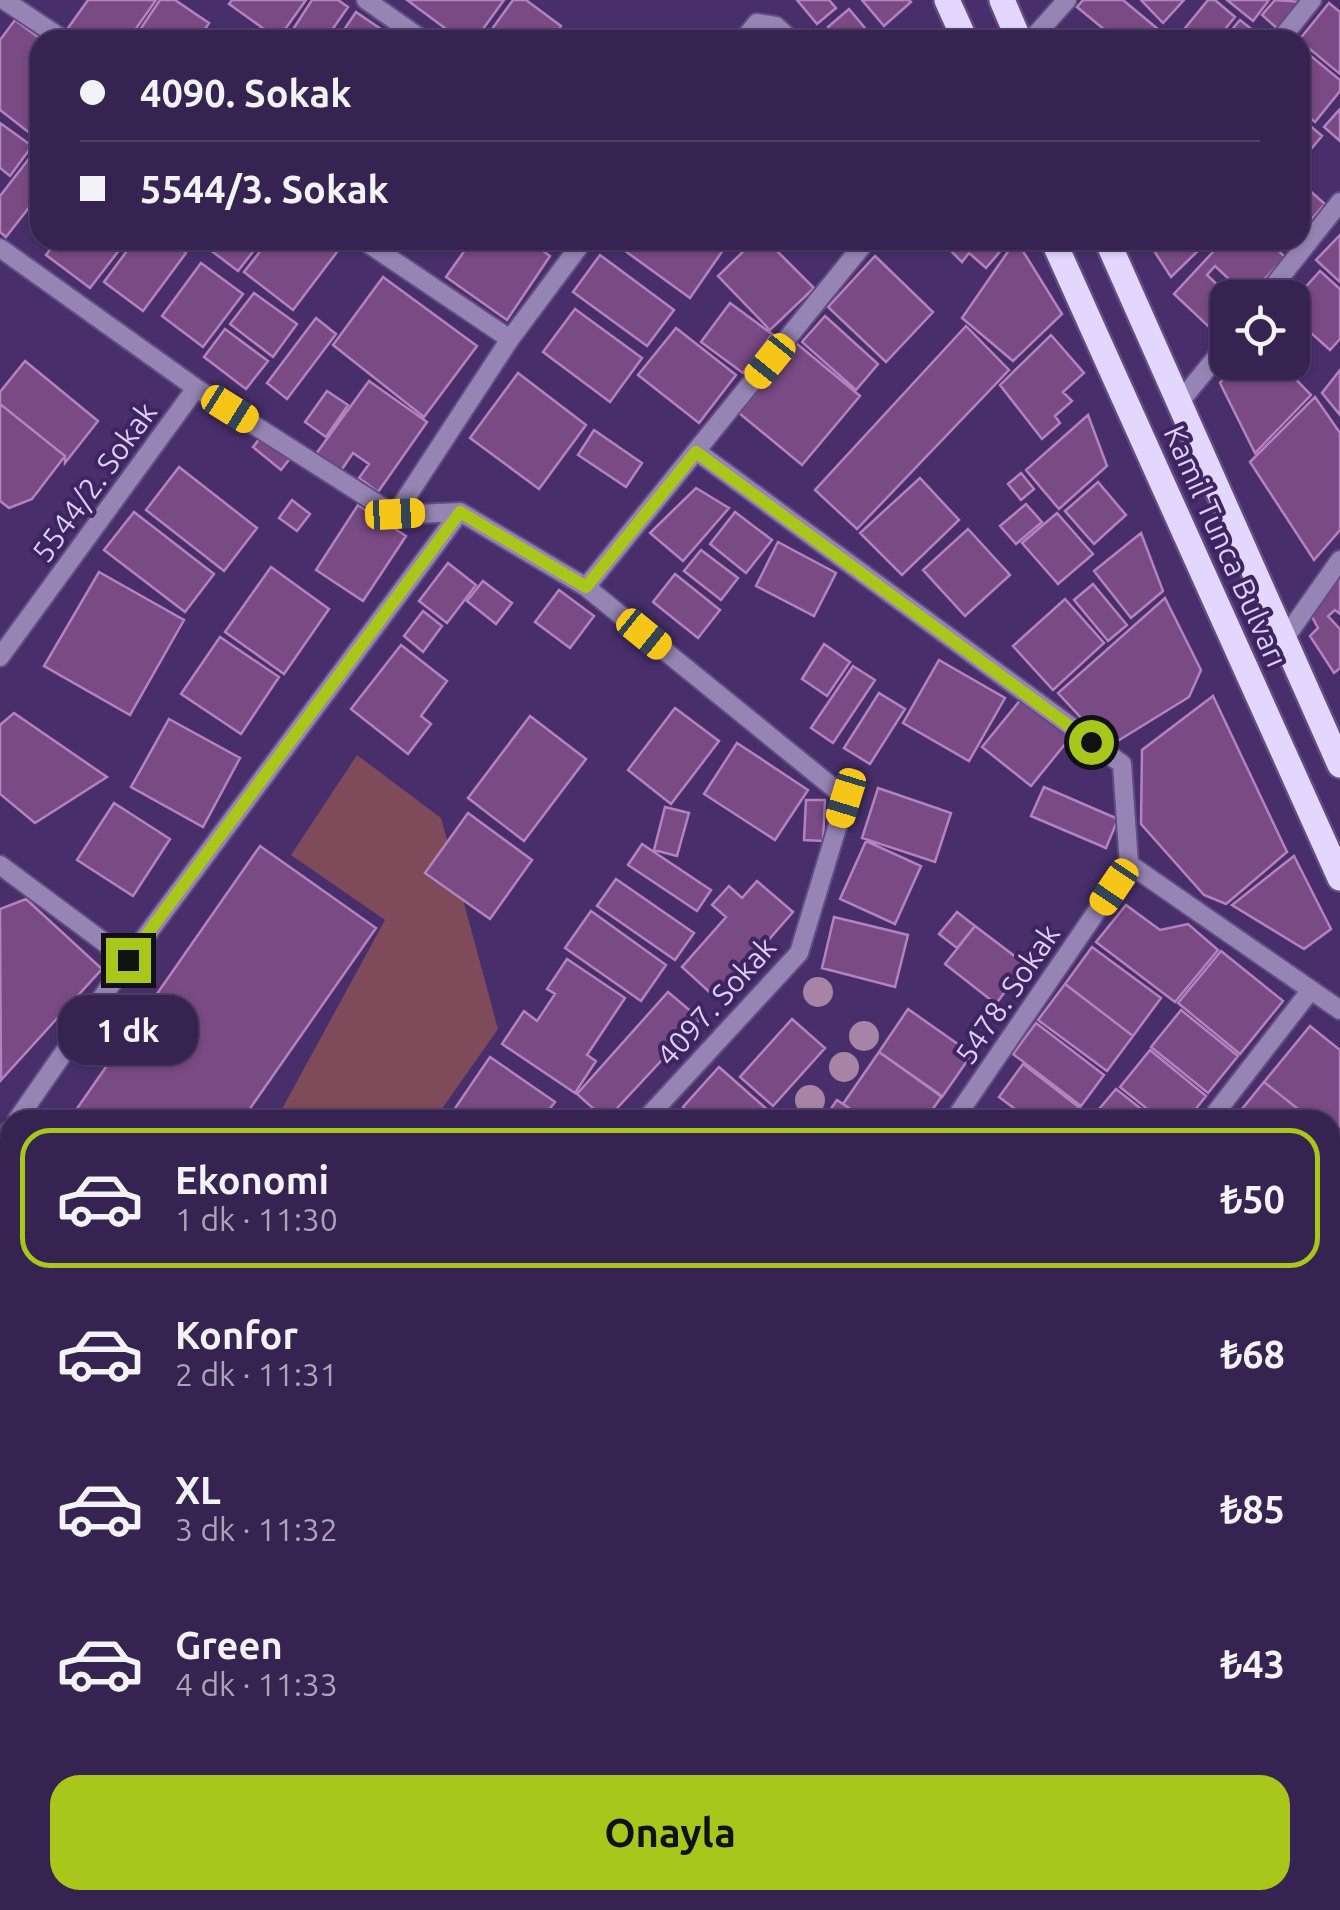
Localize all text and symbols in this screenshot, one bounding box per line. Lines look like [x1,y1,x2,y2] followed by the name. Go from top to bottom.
[140,72,352,114] text: 4090. Sokak
[140,168,389,210] text: 5544/3. Sokak
[1210,280,1310,380] map controls
[1210,280,1310,380] button: locate
[739,328,801,394] car
[197,380,263,438] car
[25,396,163,568] street label: 5544/2. Sokak
[1157,420,1295,672] street label: Kamil Tunca Bulvarı
[364,497,426,531] car
[611,603,677,665] car
[1069,720,1114,765] route start
[823,765,869,831] car
[1085,854,1143,920] car
[948,918,1066,1070] street label: 5478. Sokak
[650,930,782,1072] street label: 4097. Sokak
[106,938,151,983] route end
[58,995,198,1065] callout: 1 dk
[97,1012,159,1048] text: 1 dk
[55,1153,145,1243] icon: car
[175,1159,329,1201] text: Ekonomi
[1220,1178,1285,1220] text: ₺50
[175,1201,338,1237] text: 1 dk · 11:30
[55,1308,145,1398] icon: car
[175,1314,298,1356] text: Konfor
[1220,1333,1285,1375] text: ₺68
[175,1356,338,1392] text: 2 dk · 11:31
[55,1463,145,1553] icon: car
[175,1469,221,1511] text: XL
[1220,1488,1285,1530] text: ₺85
[175,1511,338,1547] text: 3 dk · 11:32
[55,1618,145,1708] icon: car
[175,1624,283,1666] text: Green
[1220,1643,1285,1685] text: ₺43
[175,1666,338,1702] text: 4 dk · 11:33
[50,1775,1290,1890] button: Onayla

